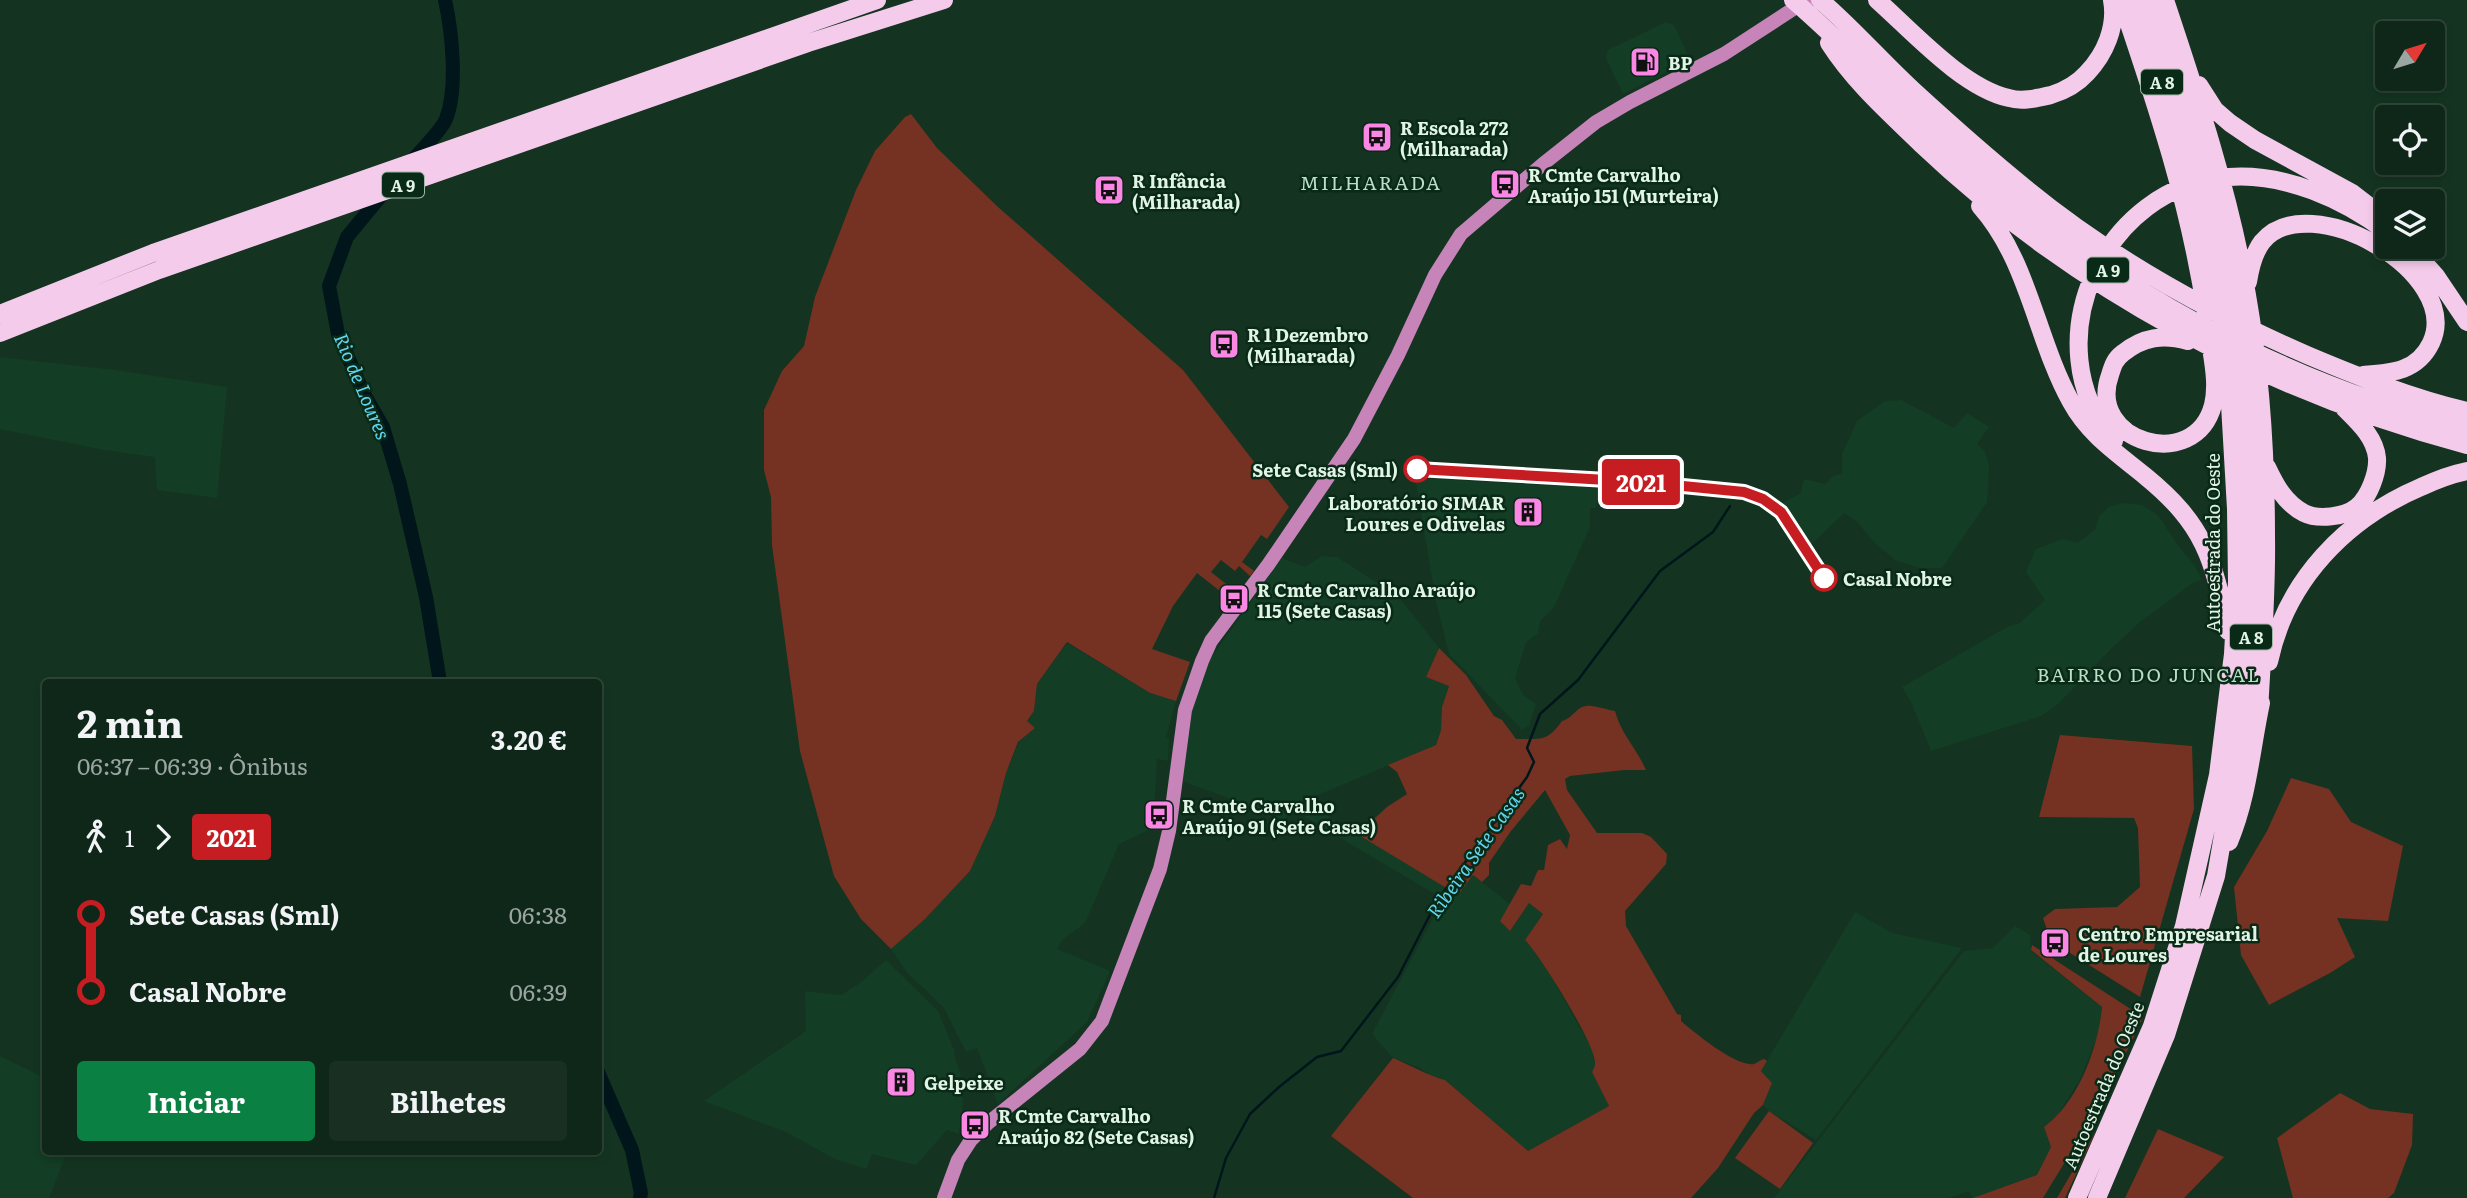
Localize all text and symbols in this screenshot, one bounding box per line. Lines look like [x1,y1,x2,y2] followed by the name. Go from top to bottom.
[2375,21,2445,91] north arrow
[2375,21,2445,259] map controls
[1628,45,1662,79] fuel station icon: BP
[1668,49,1692,76] place label: BP
[2141,69,2183,94] road number: A 8
[2375,105,2445,175] button: locate
[1400,114,1509,162] place label: R Escola 272 (Milharada)
[1360,120,1394,154] bus stop icon: R Escola 272 (Milharada)
[1528,161,1719,209] place label: R Cmte Carvalho Araújo 151 (Murteira)
[1132,167,1240,215] place label: R Infância (Milharada)
[1488,167,1522,201] bus stop icon: R Cmte Carvalho Araújo 151 (Murteira)
[1300,168,1442,196] district label: MILHARADA
[382,172,424,197] road number: A 9
[1092,173,1126,207] bus stop icon: R Infância (Milharada)
[2375,189,2445,259] button: layers
[2087,258,2129,282] road number: A 9
[1247,321,1368,369] place label: R 1 Dezembro (Milharada)
[1207,327,1241,361] bus stop icon: R 1 Dezembro (Milharada)
[328,328,398,444] water label: Rio de Loures
[2199,453,2226,633] street label: Autoestrada do Oeste
[1252,456,1398,483] place label: Sete Casas (Sml)
[1404,456,1430,482] marker: Sete Casas (Sml)
[1592,459,1690,505] line badge: 2021
[1616,464,1666,499] text: 2021
[1328,489,1506,537] place label: Laboratório SIMAR Loures e Odivelas
[1511,495,1545,529] building icon: Laboratório SIMAR Loures e Odivelas
[1811,565,1837,591] marker: Casal Nobre
[1843,565,1952,592] place label: Casal Nobre
[1257,576,1476,624] place label: R Cmte Carvalho Araújo 115 (Sete Casas)
[1217,582,1251,616] bus stop icon: R Cmte Carvalho Araújo 115 (Sete Casas)
[2230,624,2272,650] road number: A 8
[2037,660,2261,688] district label: BAIRRO DO JUNCAL
[77,693,183,750] text: 2 min
[491,719,567,758] text: 3.20 €
[77,748,307,782] text: 06:37 – 06:39 · Ônibus
[1419,781,1531,923] water label: Ribeira Sete Casas
[1182,792,1376,840] place label: R Cmte Carvalho Araújo 91 (Sete Casas)
[1142,798,1176,832] bus stop icon: R Cmte Carvalho Araújo 91 (Sete Casas)
[77,818,115,856] icon: walk
[144,818,182,856] icon: forward
[206,819,257,854] text: 2021
[125,820,134,854] text: 1
[129,894,340,933] text: Sete Casas (Sml)
[509,897,567,931] text: 06:38
[2078,920,2259,968] place label: Centro Empresarial de Loures
[2038,926,2072,960] bus stop icon: Centro Empresarial de Loures
[129,971,286,1010] text: Casal Nobre
[509,974,567,1008] text: 06:39
[2055,997,2151,1173] street label: Autoestrada do Oeste
[77,1061,315,1141] button: Iniciar
[329,1061,567,1141] button: Bilhetes
[884,1065,918,1099] building icon: Gelpeixe
[924,1069,1004,1096] place label: Gelpeixe
[998,1102,1194,1150] place label: R Cmte Carvalho Araújo 82 (Sete Casas)
[958,1108,992,1142] bus stop icon: R Cmte Carvalho Araújo 82 (Sete Casas)

